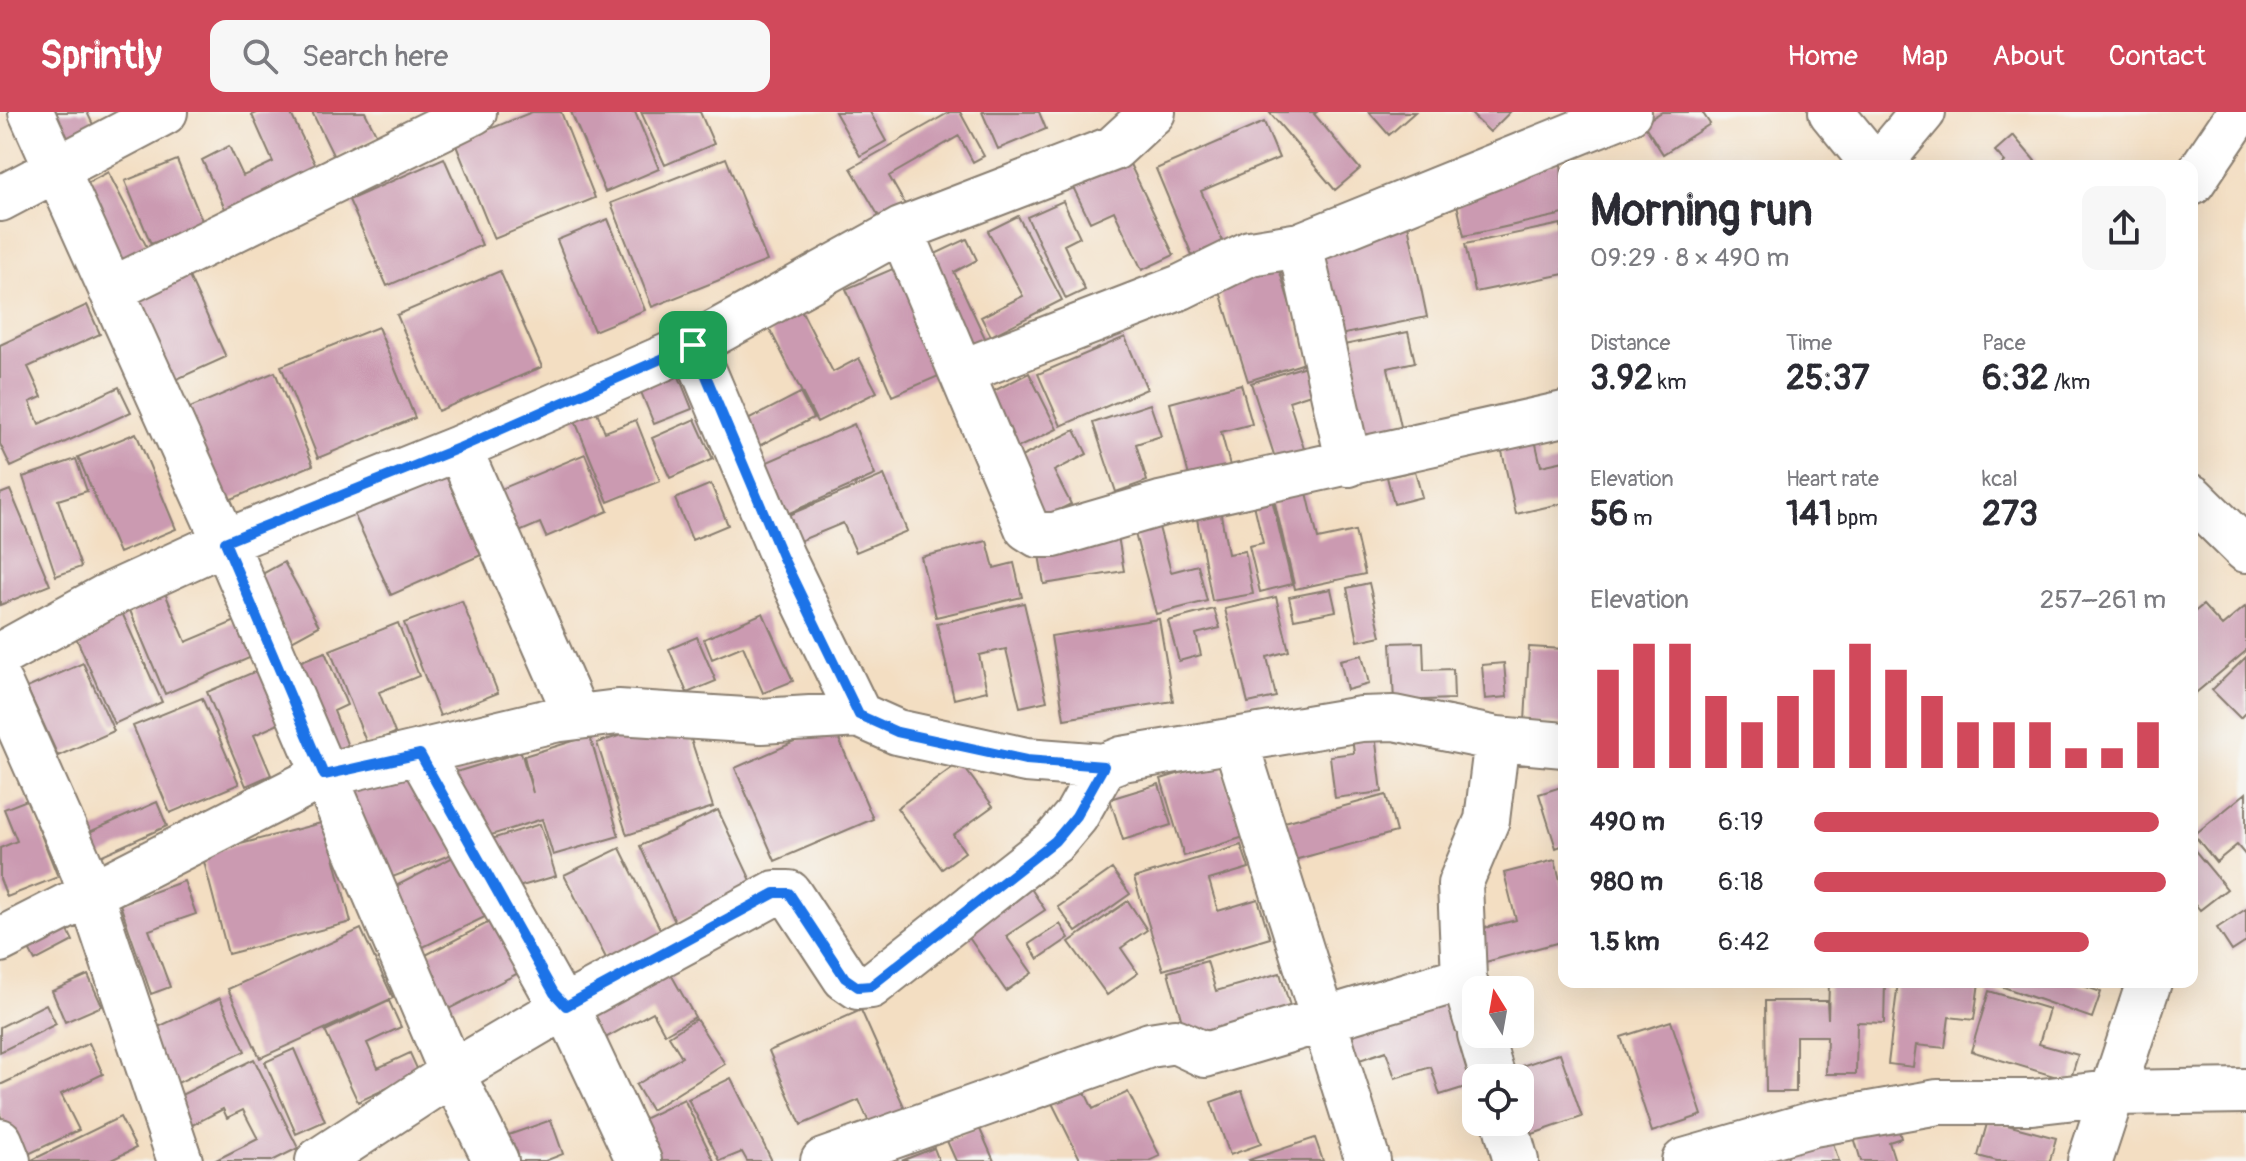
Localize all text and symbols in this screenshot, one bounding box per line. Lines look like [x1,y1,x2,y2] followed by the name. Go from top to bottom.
[210,20,770,92] search box
[40,32,162,80] text: Sprintly
[238,34,282,78] icon: search
[302,38,448,75] text: Search here
[1787,39,1858,74] text: Home
[1902,39,1948,74] text: Map
[1992,39,2065,74] text: About
[2109,39,2206,74] text: Contact
[1590,184,1813,239] text: Morning run
[2082,186,2166,270] button: share
[1590,242,1789,274] text: 09:29 · 8 × 490 m
[659,311,727,379] pin
[671,323,715,367] icon: arrive
[1590,329,1670,357] text: Distance
[1786,329,1832,357] text: Time
[1982,329,2026,357] text: Pace
[1590,357,1653,400] text: 3.92
[1786,357,1869,400] text: 25:37
[1982,357,2049,400] text: 6:32
[1653,368,1686,396] text: km
[2049,368,2090,396] text: /km
[1590,465,1674,493] text: Elevation
[1786,465,1879,493] text: Heart rate
[1982,465,2018,493] text: kcal
[1590,493,1628,536] text: 56
[1786,493,1832,536] text: 141
[1982,493,2038,536] text: 273
[1628,504,1653,532] text: m
[1832,504,1878,532] text: bpm
[1590,584,1689,616] text: Elevation
[2040,584,2166,616] text: 257–261 m
[1590,806,1665,838] text: 490 m
[1718,806,1764,838] text: 6:19
[1590,866,1663,898] text: 980 m
[1718,866,1763,898] text: 6:18
[1590,926,1660,958] text: 1.5 km
[1718,926,1770,958] text: 6:42
[1462,976,1534,1048] north arrow
[1462,976,1534,1136] map controls
[1462,1064,1534,1136] button: locate

